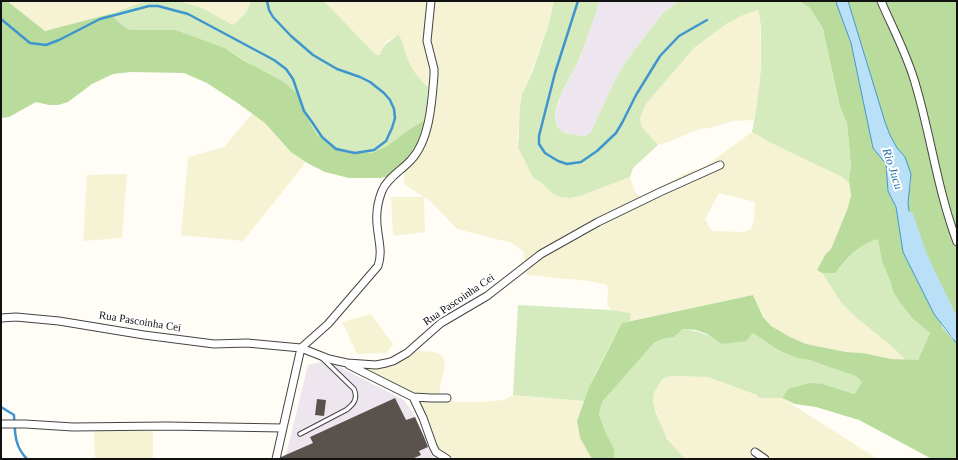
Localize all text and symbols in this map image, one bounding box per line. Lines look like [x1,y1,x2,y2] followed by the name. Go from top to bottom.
[879,147,905,191] water label: Rio Jucu
[421,271,497,329] street label: Rua Pascoinha Cei
[98,309,182,335] street label: Rua Pascoinha Cei

